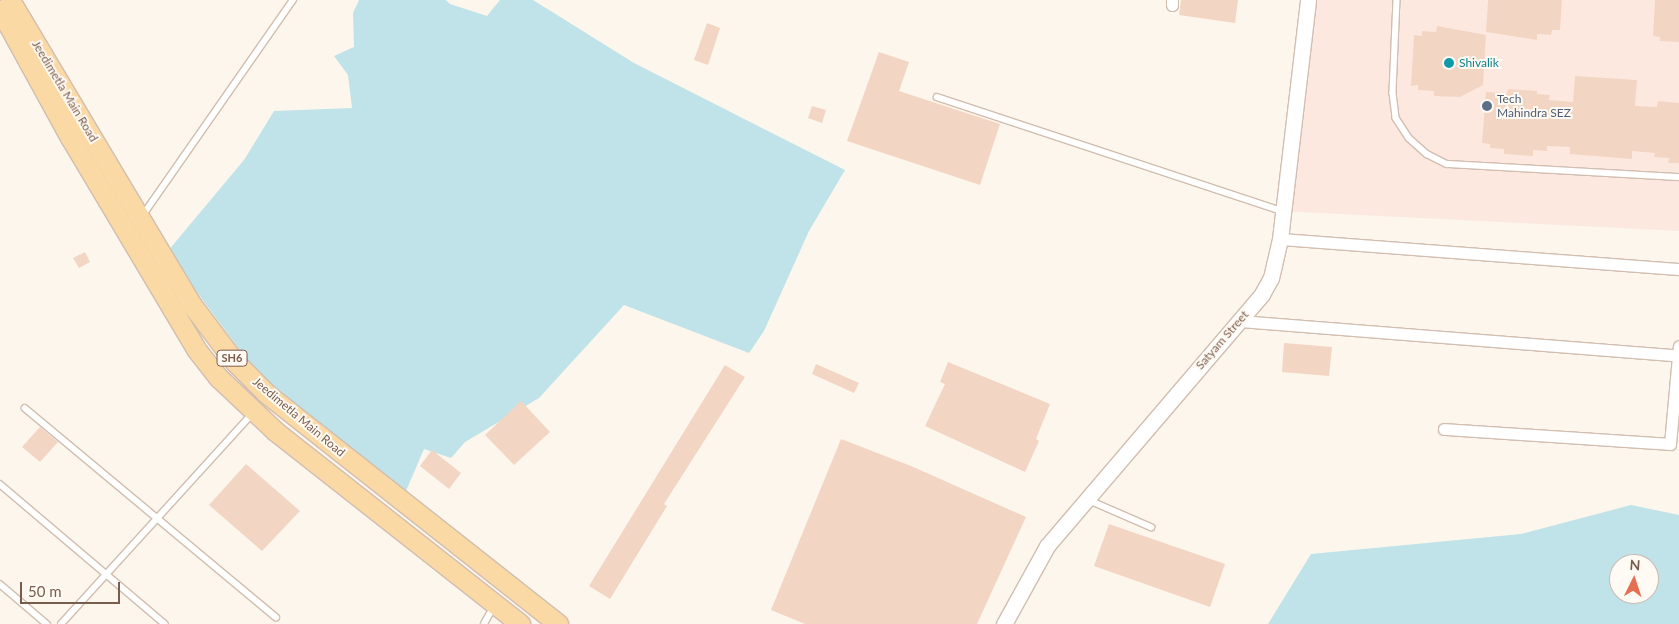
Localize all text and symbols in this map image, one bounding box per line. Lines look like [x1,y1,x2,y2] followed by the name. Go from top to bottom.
[29,38,101,144] street label: Jeedimetla Main Road
[1459,56,1499,70] place label: Shivalik
[1443,57,1455,69] marker: Shivalik
[1497,92,1571,120] place label: Tech Mahindra SEZ
[1481,100,1493,112] marker: Tech Mahindra SEZ
[1193,308,1251,372] street label: Satyam Street
[216,349,248,366] road number: SH6
[250,374,348,460] street label: Jeedimetla Main Road
[1609,554,1659,604] north arrow
[1629,556,1641,573] text: N
[22,572,122,604] scale bar
[28,582,62,600] text: 50 m

